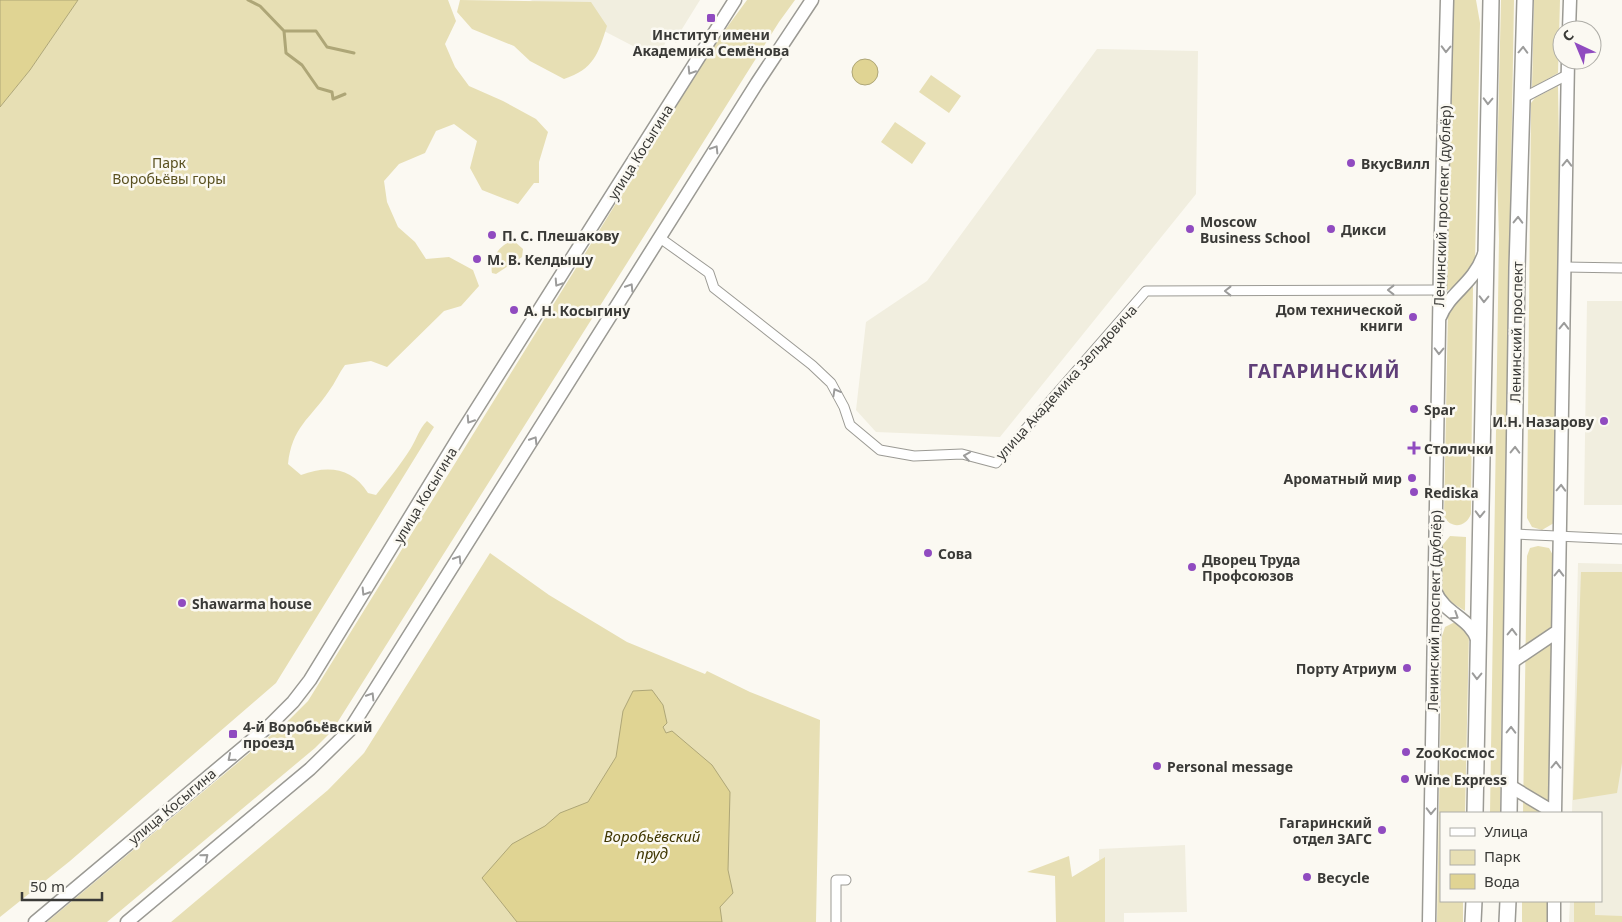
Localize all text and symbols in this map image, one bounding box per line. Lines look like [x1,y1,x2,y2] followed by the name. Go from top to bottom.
[705,12,717,24] marker: Институт имени Академика Семёнова
[1552,20,1602,70] north arrow
[633,25,789,60] place label: Институт имени Академика Семёнова
[1558,25,1577,45] text: С
[1441,45,1451,53] one-way arrow
[1518,46,1528,54] one-way arrow
[687,66,697,75] one-way arrow
[1483,98,1493,105] one-way arrow
[603,101,677,203] street label: улица Косыгина
[1429,105,1455,307] street label: Ленинский проспект (дублёр)
[709,146,719,155] one-way arrow
[112,153,226,188] park label: Парк Воробьёвы горы
[1361,154,1430,173] place label: ВкусВилл
[1345,157,1357,169] marker: ВкусВилл
[1561,159,1572,167] one-way arrow
[1200,212,1311,247] place label: Moscow Business School
[1513,216,1523,224] one-way arrow
[1341,220,1386,239] place label: Дикси
[1184,223,1196,235] marker: Moscow Business School
[1325,223,1337,235] marker: Дикси
[502,226,619,245] place label: П. С. Плешакову
[486,229,498,241] marker: П. С. Плешакову
[487,250,593,269] place label: М. В. Келдышу
[471,253,483,265] marker: М. В. Келдышу
[1505,261,1527,403] street label: Ленинский проспект
[554,277,564,286] one-way arrow
[623,284,633,293] one-way arrow
[1387,285,1394,295] one-way arrow
[1224,286,1232,296] one-way arrow
[1479,295,1489,303] one-way arrow
[991,300,1141,464] street label: улица Академика Зельдовича
[1276,300,1403,335] place label: Дом технической книги
[524,301,630,320] place label: А. Н. Косыгину
[508,304,520,316] marker: А. Н. Косыгину
[1407,311,1419,323] marker: Дом технической книги
[1559,321,1569,329] one-way arrow
[1433,347,1444,355] one-way arrow
[1247,358,1401,384] district label: ГАГАРИНСКИЙ
[832,389,842,398] one-way arrow
[1424,400,1456,419] place label: Spar
[1408,403,1420,415] marker: Spar
[1492,412,1594,431] place label: И.Н. Назарову
[467,414,477,423] one-way arrow
[1598,415,1610,427] marker: И.Н. Назарову
[527,436,537,445] one-way arrow
[1424,439,1494,458] place label: Столички
[1408,442,1420,454] marker: Столички
[389,443,461,547] street label: улица Косыгина
[1510,446,1520,454] one-way arrow
[963,451,971,462] one-way arrow
[1283,469,1402,488] place label: Ароматный мир
[1406,472,1418,484] marker: Ароматный мир
[1424,483,1479,502] place label: Rediska
[1555,484,1566,492] one-way arrow
[1408,486,1420,498] marker: Rediska
[1423,510,1445,712] street label: Ленинский проспект (дублёр)
[1475,510,1485,518] one-way arrow
[938,544,972,563] place label: Сова
[922,547,934,559] marker: Сова
[1202,550,1300,585] place label: Дворец Труда Профсоюзов
[451,555,461,564] one-way arrow
[1186,561,1198,573] marker: Дворец Труда Профсоюзов
[1554,568,1564,576] one-way arrow
[362,586,371,596] one-way arrow
[192,594,312,613] place label: Shawarma house
[176,597,188,609] marker: Shawarma house
[1450,609,1459,619] one-way arrow
[1507,627,1518,635] one-way arrow
[1296,659,1397,678] place label: Порту Атриум
[1401,662,1413,674] marker: Порту Атриум
[1472,672,1483,680] one-way arrow
[365,693,374,702] one-way arrow
[243,717,372,752] place label: 4-й Воробьёвский проезд
[1505,725,1516,733] one-way arrow
[227,728,239,740] marker: 4-й Воробьёвский проезд
[1416,743,1495,762] place label: ZooКосмос
[1400,746,1412,758] marker: ZooКосмос
[228,752,237,760] one-way arrow
[1167,757,1293,776] place label: Personal message
[1151,760,1163,772] marker: Personal message
[1551,760,1561,768] one-way arrow
[124,764,220,848] street label: улица Косыгина
[1415,770,1507,789] place label: Wine Express
[1399,773,1411,785] marker: Wine Express
[1426,807,1437,815] one-way arrow
[1440,812,1602,902] legend
[1279,813,1372,848] place label: Гагаринский отдел ЗАГС
[1484,821,1528,841] text: Улица
[1376,824,1388,836] marker: Гагаринский отдел ЗАГС
[604,826,701,863] water label: Воробьёвский пруд
[1484,846,1520,866] text: Парк
[199,854,208,863] one-way arrow
[1317,868,1370,887] place label: Becycle
[22,870,102,902] scale bar
[1301,871,1313,883] marker: Becycle
[1484,871,1520,891] text: Вода
[30,876,65,896] text: 50 m

